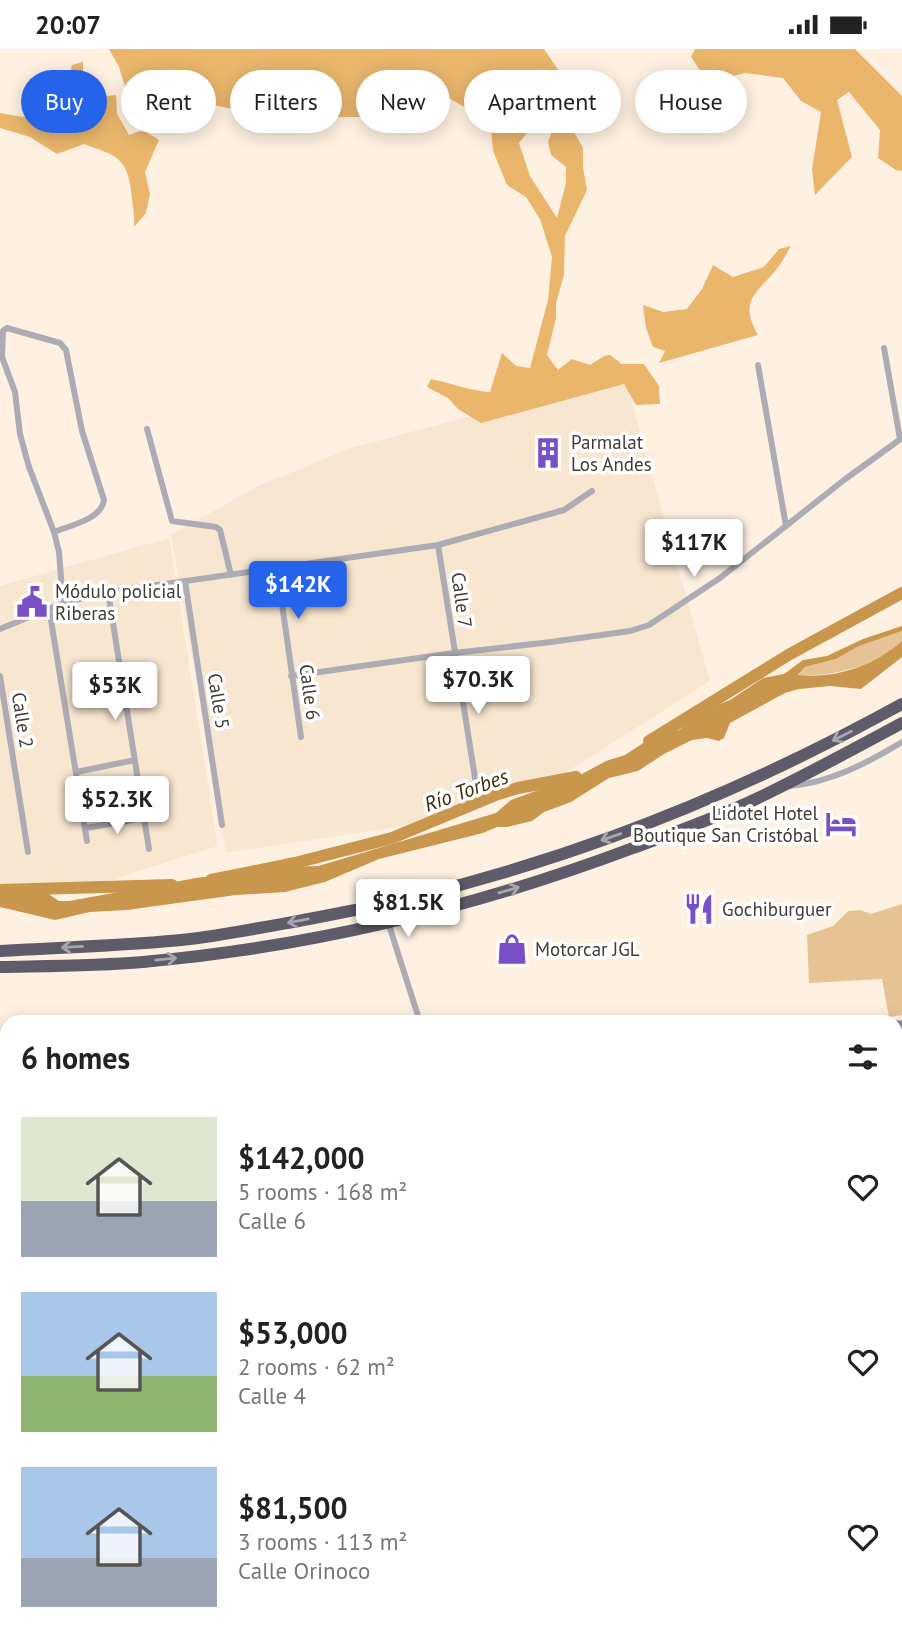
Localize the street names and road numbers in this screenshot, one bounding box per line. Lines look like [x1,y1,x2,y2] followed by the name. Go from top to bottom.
[446,571,478,629] street label: Calle 7
[294,663,326,721] street label: Calle 6
[203,671,235,731] street label: Calle 5
[7,690,39,750] street label: Calle 2

